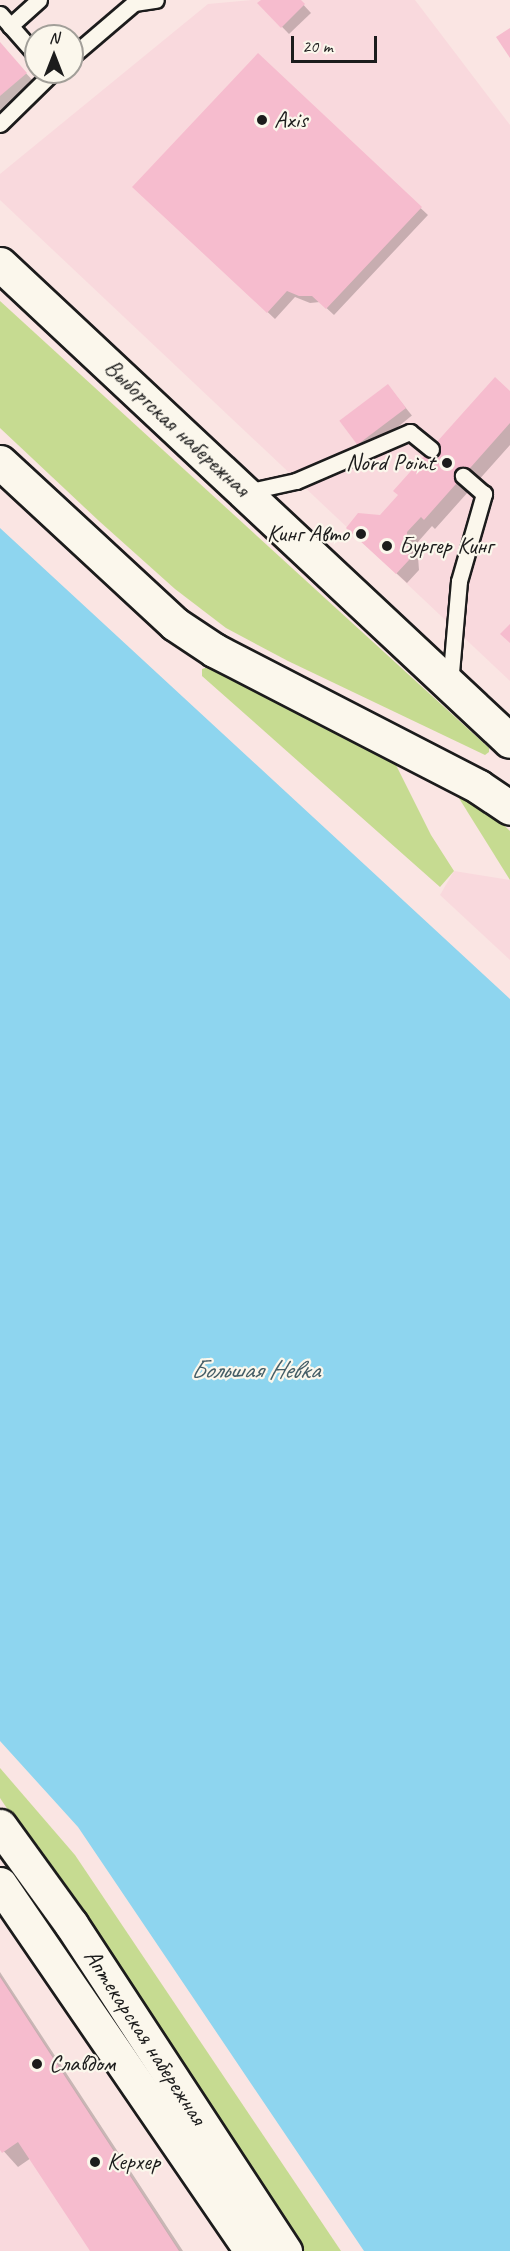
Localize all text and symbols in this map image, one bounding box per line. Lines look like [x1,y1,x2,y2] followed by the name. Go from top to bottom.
[24,24,84,84] north arrow
[294,24,380,62] scale bar
[49,28,59,48] text: N
[302,35,333,57] text: 20 m
[274,106,307,134] place label: Axis
[255,113,269,127] marker: Axis
[98,353,256,503] street label: Выборгская набережная
[346,449,435,477] place label: Nord Point
[440,456,454,470] marker: Nord Point
[265,520,349,548] place label: Кинг Авто
[354,527,368,541] marker: Кинг Авто
[399,532,493,560] place label: Бургер Кинг
[380,539,394,553] marker: Бургер Кинг
[191,1354,319,1386] water label: Большая Невка
[77,1943,213,2131] street label: Аптекарская набережная
[49,2050,115,2078] place label: Славдом
[30,2057,44,2071] marker: Славдом
[107,2148,160,2176] place label: Керхер
[88,2155,102,2169] marker: Керхер

